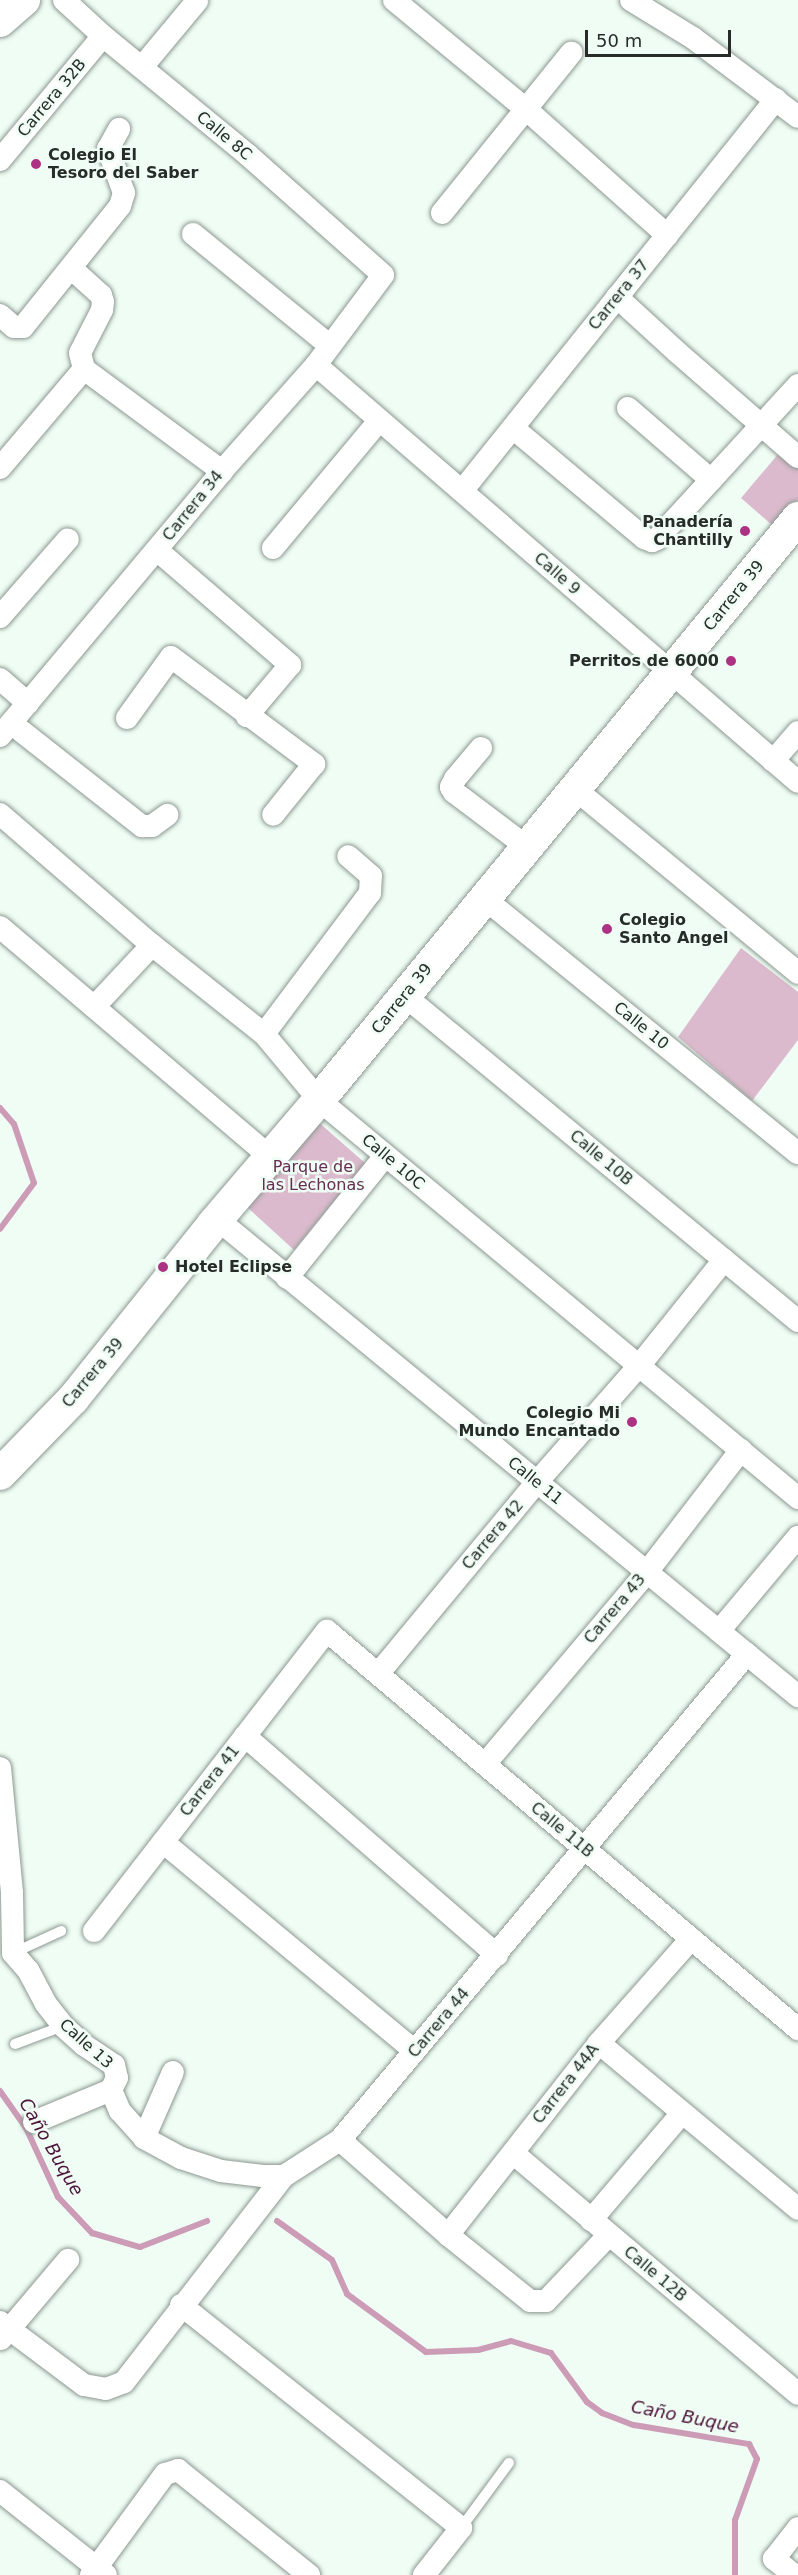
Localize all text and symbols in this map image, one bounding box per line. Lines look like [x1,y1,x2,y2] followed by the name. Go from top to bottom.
[588,18,734,56] scale bar
[596,30,642,51] text: 50 m
[14,55,90,141] street label: Carrera 32B
[192,107,256,165] street label: Calle 8C
[48,145,198,183] place label: Colegio El Tesoro del Saber
[29,157,43,171] marker: Colegio El Tesoro del Saber
[585,256,653,334] street label: Carrera 37
[159,467,227,545] street label: Carrera 34
[642,512,733,550] place label: Panadería Chantilly
[738,524,752,538] marker: Panadería Chantilly
[530,549,584,599] street label: Calle 9
[700,557,768,635] street label: Carrera 39
[569,651,719,671] place label: Perritos de 6000
[724,654,738,668] marker: Perritos de 6000
[619,910,728,948] place label: Colegio Santo Angel
[600,922,614,936] marker: Colegio Santo Angel
[368,960,436,1038] street label: Carrera 39
[610,998,672,1054] street label: Calle 10
[566,1126,636,1190] street label: Calle 10B
[358,1130,428,1194] street label: Calle 10C
[261,1157,365,1195] park label: Parque de las Lechonas
[175,1257,292,1277] place label: Hotel Eclipse
[156,1260,170,1274] marker: Hotel Eclipse
[58,1334,128,1412] street label: Carrera 39
[458,1403,620,1441] place label: Colegio Mi Mundo Encantado
[625,1415,639,1429] marker: Colegio Mi Mundo Encantado
[504,1453,566,1509] street label: Calle 11
[458,1496,528,1574] street label: Carrera 42
[580,1570,650,1648] street label: Carrera 43
[176,1742,244,1820] street label: Carrera 41
[527,1798,597,1862] street label: Calle 11B
[404,1984,474,2062] street label: Carrera 44
[55,2015,117,2073] street label: Calle 13
[529,2040,603,2128] street label: Carrera 44A
[14,2094,88,2200] water label: Caño Buque
[620,2242,690,2306] street label: Calle 12B
[629,2396,741,2438] water label: Caño Buque

